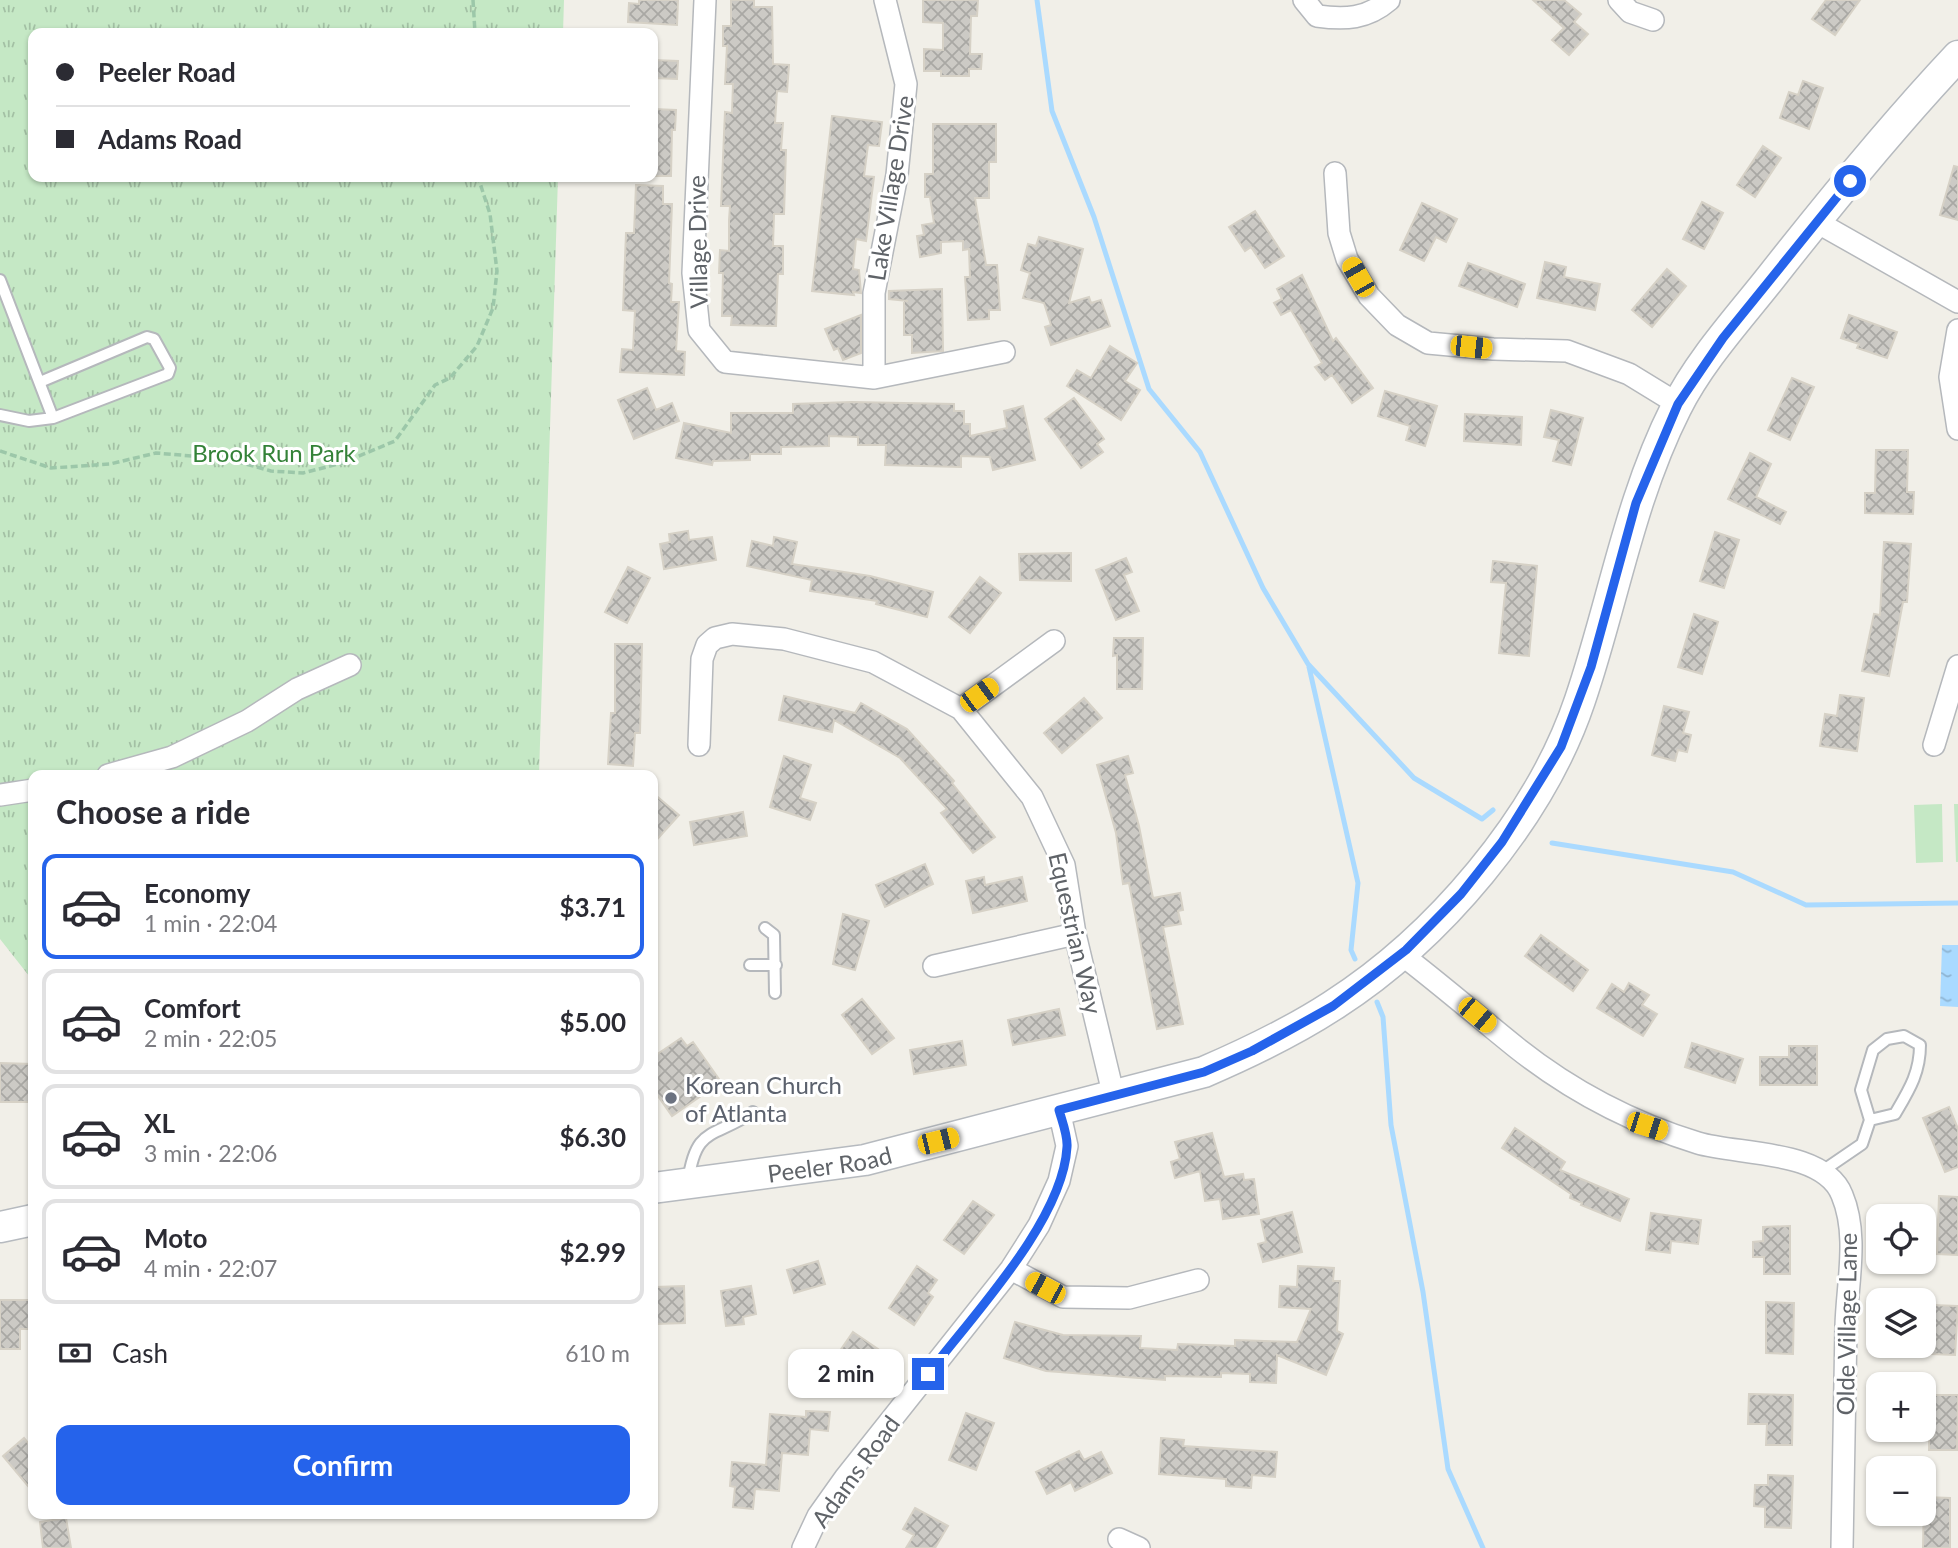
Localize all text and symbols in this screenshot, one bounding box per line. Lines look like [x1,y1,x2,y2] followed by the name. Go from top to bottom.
[98,56,236,88] text: Peeler Road
[861,93,919,283] street label: Lake Village Drive
[98,123,242,155] text: Adams Road
[1834,165,1866,197] route start
[681,175,713,309] street label: Village Drive
[1339,254,1378,300] car
[1450,334,1493,360] car
[192,438,356,467] park label: Brook Run Park
[956,674,1003,716] car
[56,792,250,831] text: Choose a ride
[1043,849,1109,1017] street label: Equestrian Way
[60,875,123,938] icon: car
[144,877,250,909] text: Economy
[560,891,626,923] text: $3.71
[144,909,277,937] text: 1 min · 22:04
[60,990,123,1053] icon: car
[144,992,241,1024] text: Comfort
[1455,993,1500,1037] car
[560,1006,626,1038] text: $5.00
[144,1024,277,1052] text: 2 min · 22:05
[685,1070,842,1127] place label: Korean Church of Atlanta
[663,1090,679,1106] marker: Korean Church of Atlanta
[60,1105,123,1168] icon: car
[144,1107,175,1139] text: XL
[1624,1110,1671,1142] car
[560,1121,626,1153] text: $6.30
[916,1126,961,1156] car
[144,1139,277,1167] text: 3 min · 22:06
[766,1139,895,1187] street label: Peeler Road
[1866,1204,1936,1526] map controls
[1866,1204,1936,1274] button: locate
[60,1220,123,1283] icon: car
[144,1222,207,1254] text: Moto
[1830,1232,1862,1416] street label: Olde Village Lane
[560,1236,626,1268] text: $2.99
[144,1254,277,1282] text: 4 min · 22:07
[1022,1269,1069,1307] car
[1866,1288,1936,1358] button: layers
[56,1334,94,1372] icon: cash
[112,1337,168,1369] text: Cash
[565,1339,630,1367] text: 610 m
[788,1350,904,1398] callout: 2 min
[912,1358,944,1390] route end
[817,1359,875,1387] text: 2 min
[1866,1372,1936,1442] button: +
[805,1410,905,1532] street label: Adams Road
[56,1425,630,1505] button: Confirm
[1866,1456,1936,1526] button: −

